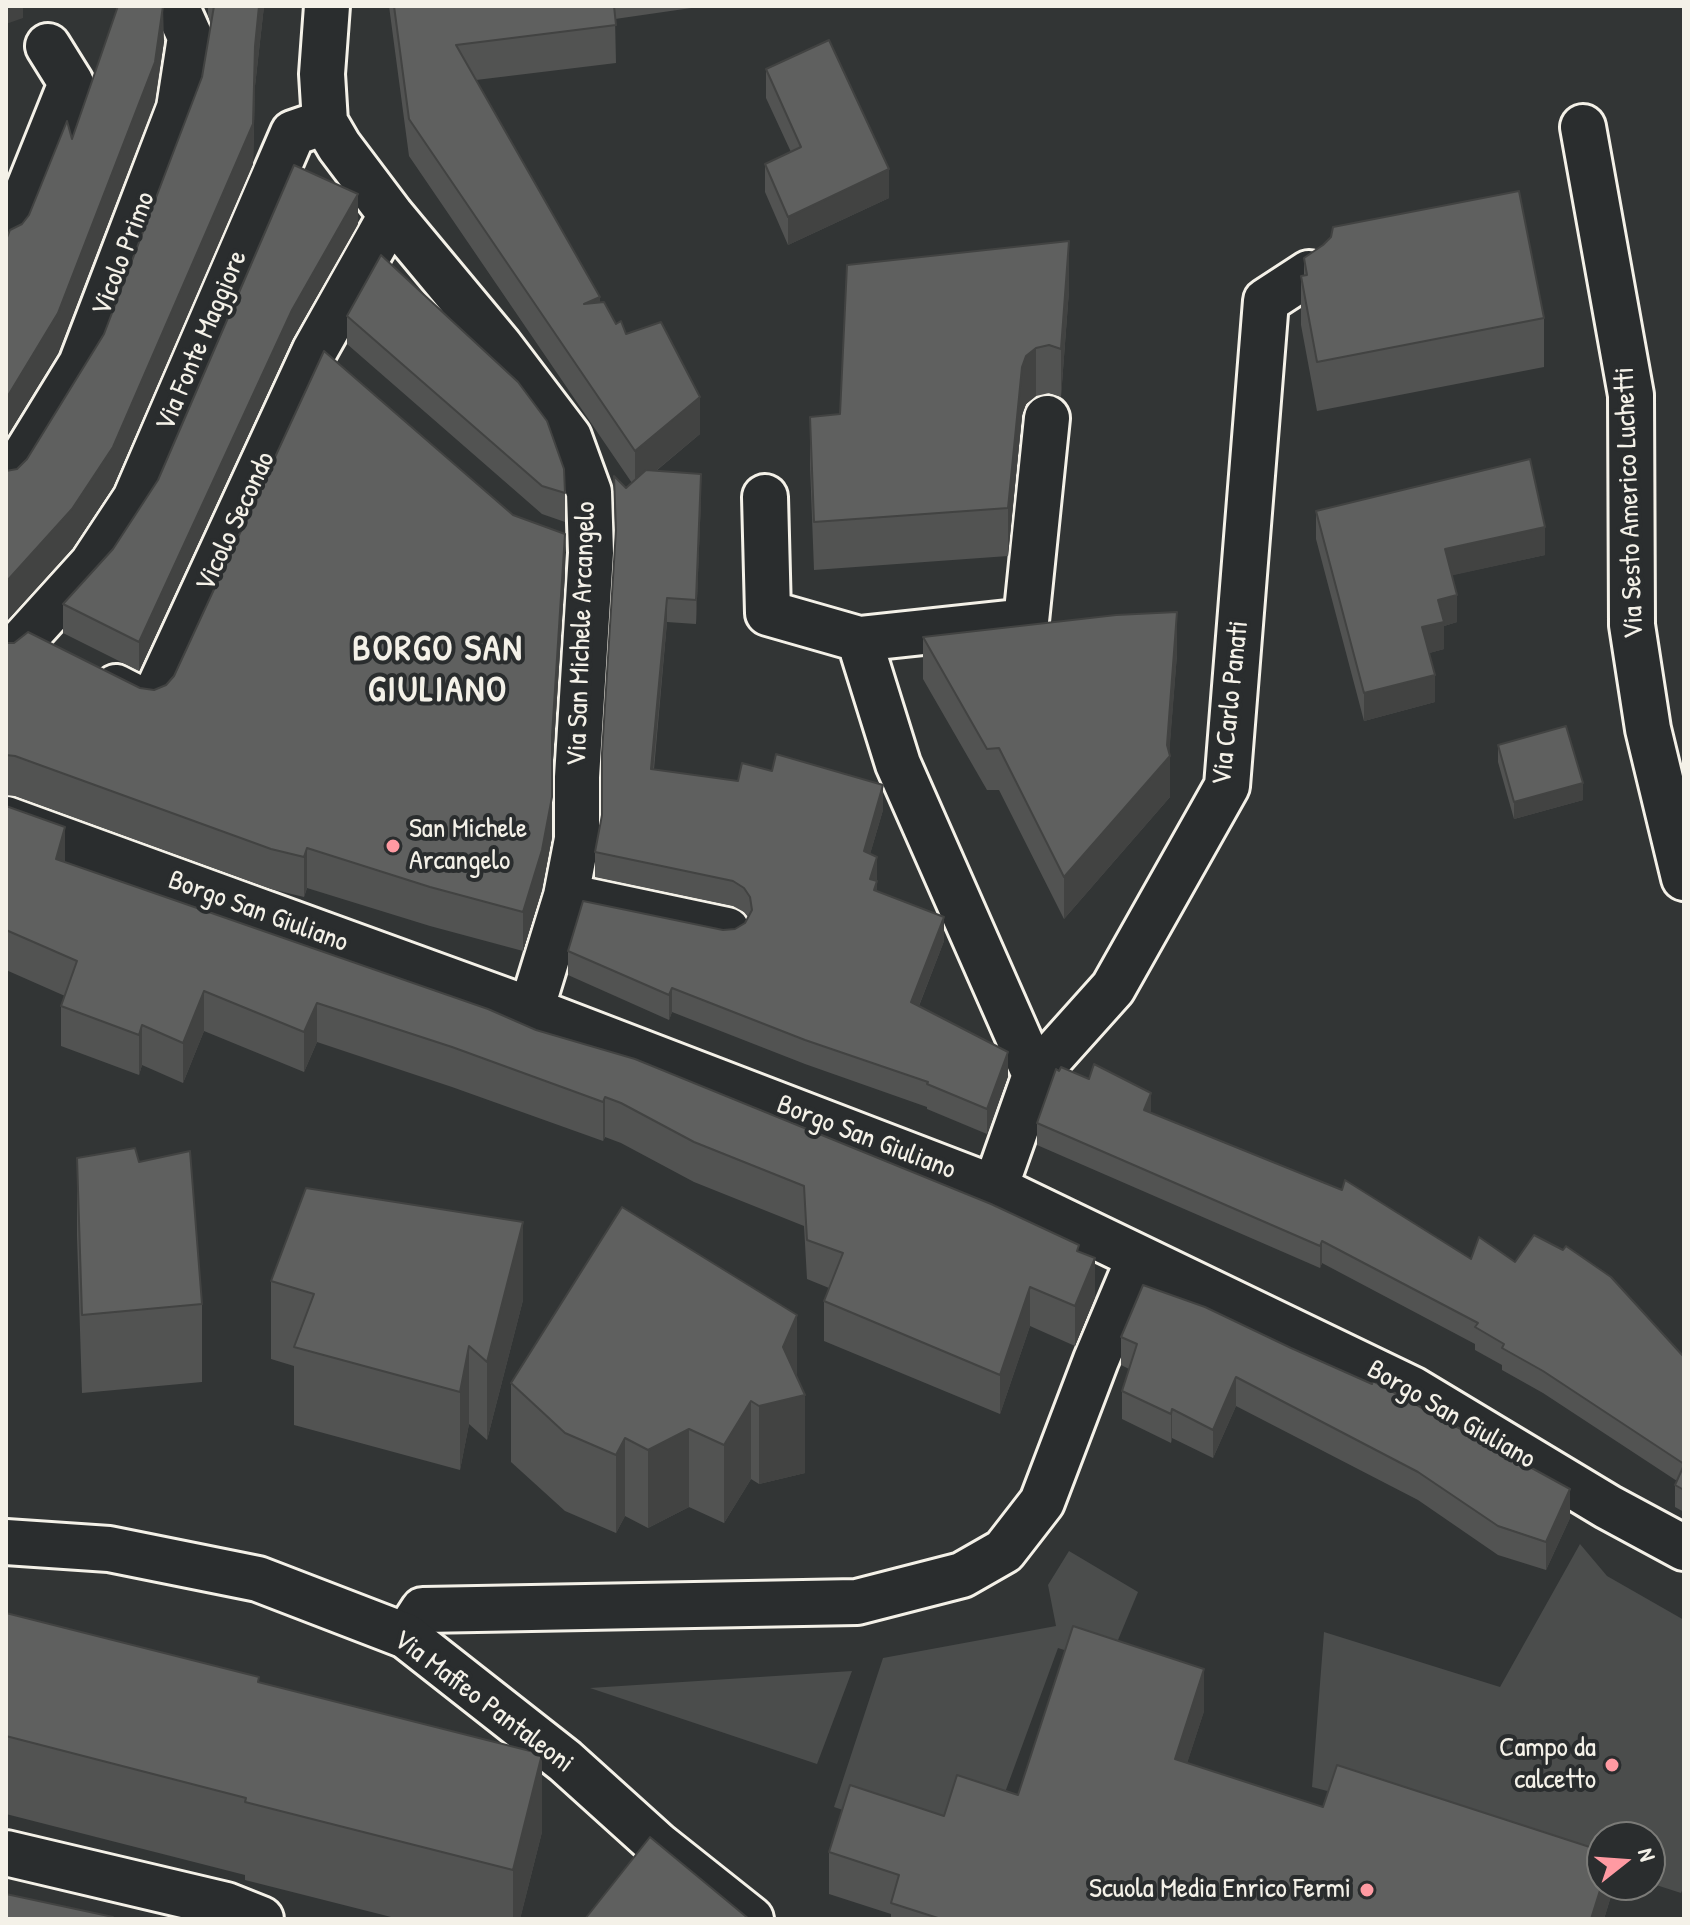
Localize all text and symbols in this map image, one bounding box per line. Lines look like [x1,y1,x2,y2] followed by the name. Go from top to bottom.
[85,187,163,321] street label: Vicolo Primo
[149,246,255,436] street label: Via Fonte Maggiore
[1608,367,1652,639] street label: Via Sesto Americo Luchetti
[189,447,283,597] street label: Vicolo Secondo
[561,501,603,767] street label: Via San Michele Arcangelo
[1206,619,1256,787] street label: Via Carlo Panati
[352,628,524,713] district label: BORGO SAN GIULIANO
[409,813,527,879] place label: San Michele Arcangelo
[384,837,402,855] marker: San Michele Arcangelo
[163,864,353,960] street label: Borgo San Giuliano
[772,1088,960,1188] street label: Borgo San Giuliano
[1361,1353,1541,1477] street label: Borgo San Giuliano
[386,1623,580,1781] street label: Via Maffeo Pantaleoni
[1499,1732,1596,1798] place label: Campo da calcetto
[1603,1756,1621,1774] marker: Campo da calcetto
[1586,1821,1666,1901] north arrow
[1631,1845,1663,1865] text: N
[1089,1873,1351,1907] place label: Scuola Media Enrico Fermi
[1358,1881,1376,1899] marker: Scuola Media Enrico Fermi

